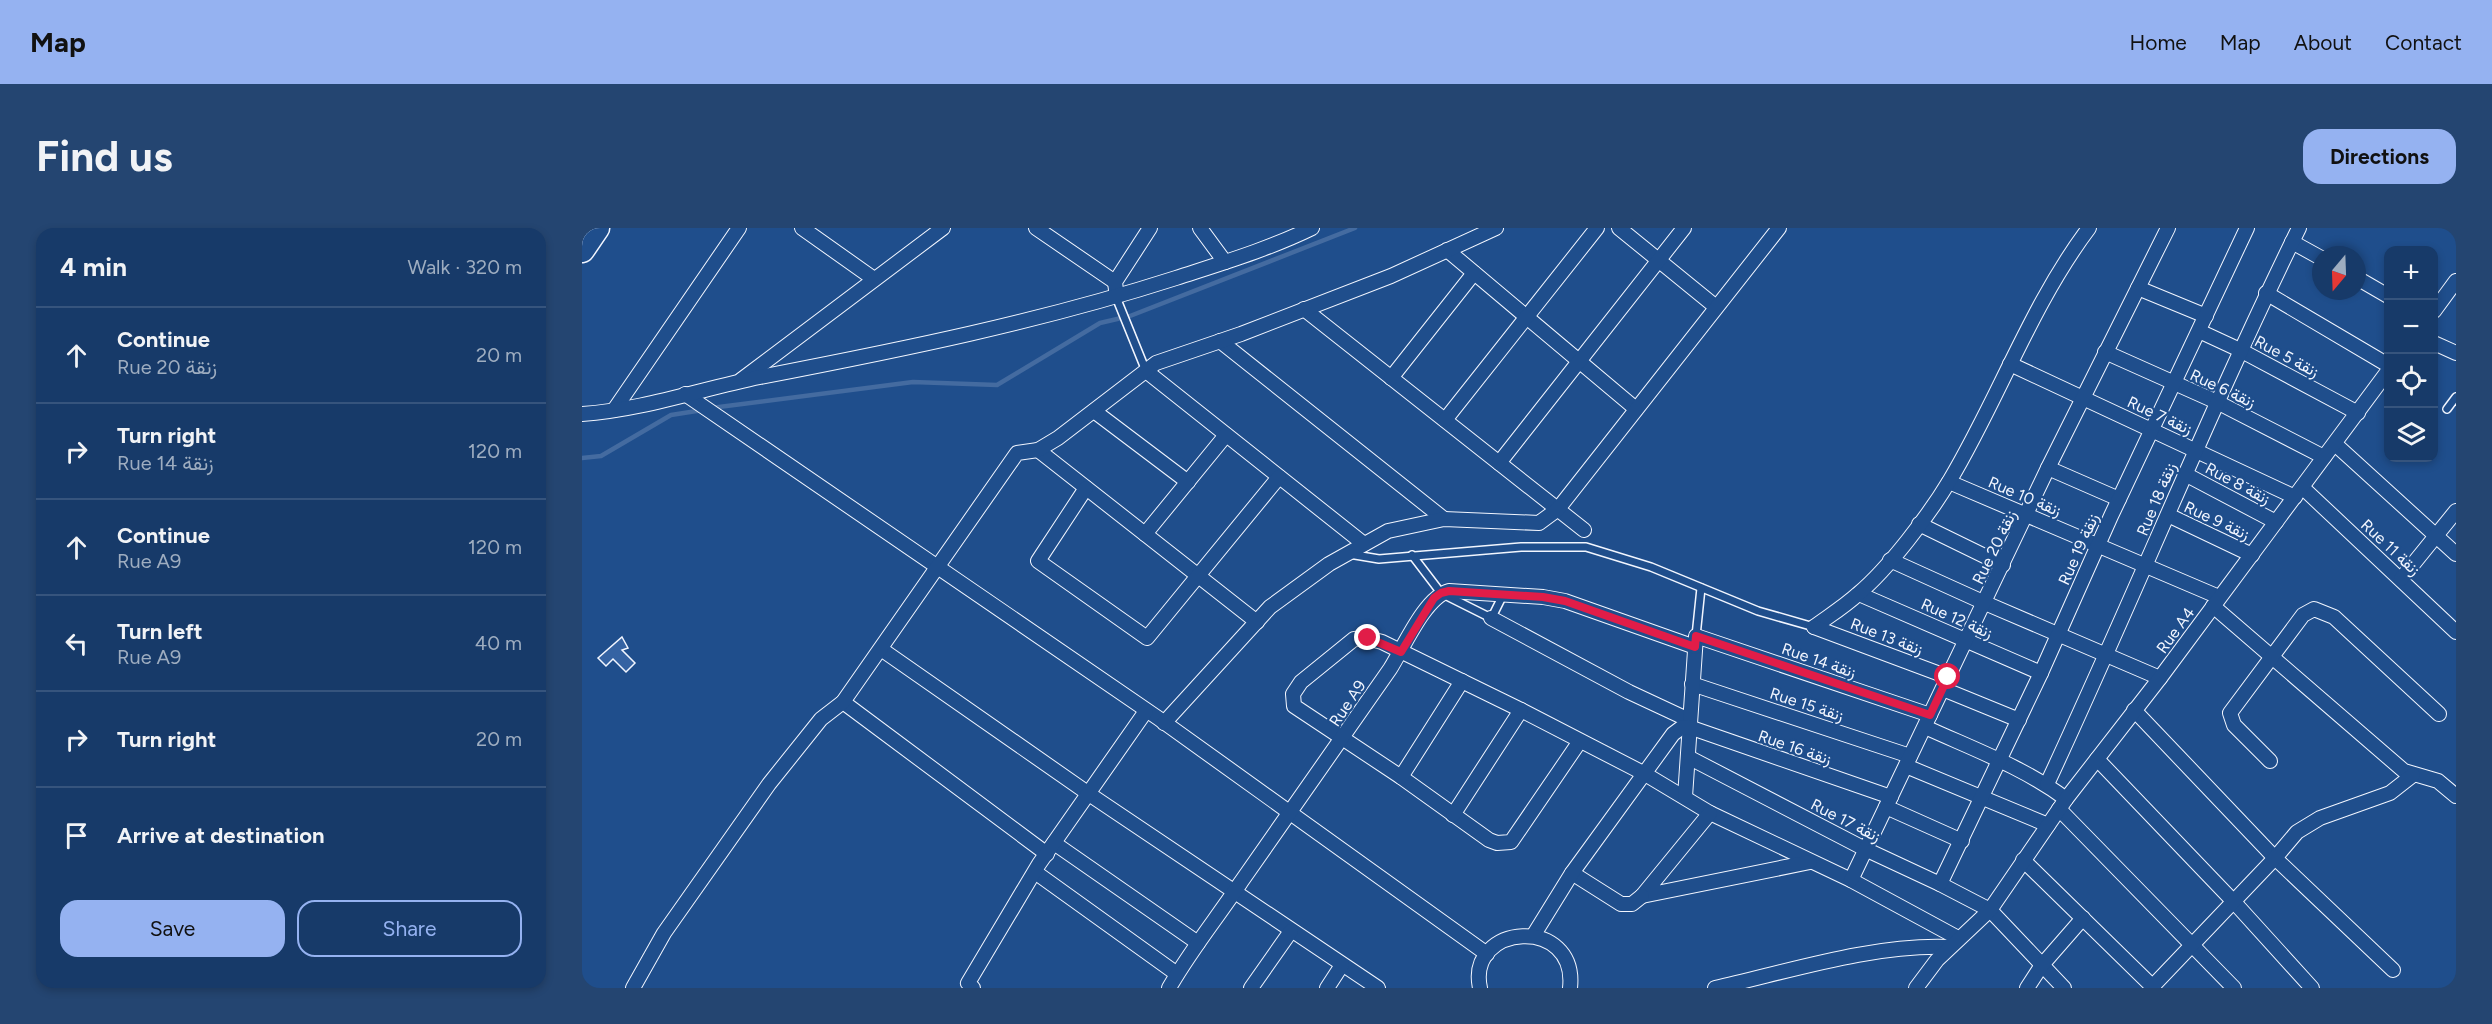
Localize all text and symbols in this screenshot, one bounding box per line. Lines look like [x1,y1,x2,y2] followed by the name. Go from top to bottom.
[30,25,86,59] text: Map
[2130,30,2187,55] text: Home
[2220,30,2261,55] text: Map
[2294,30,2352,55] text: About
[2385,30,2462,55] text: Contact
[2303,129,2456,184] button: Directions
[36,131,173,182] text: Find us
[2312,246,2366,300] north arrow
[2384,246,2438,462] map controls
[2384,246,2438,300] button: +
[60,251,127,283] text: 4 min
[408,255,522,279] text: Walk · 320 m
[2384,300,2438,354] button: −
[117,326,210,353] text: Continue
[2251,332,2322,382] street label: Rue 5 زنقة
[60,339,93,372] icon: ahead
[476,343,522,367] text: 20 m
[2384,354,2438,408] button: locate
[117,355,217,379] text: Rue 20 زنقة
[2187,365,2258,413] street label: Rue 6 زنقة
[2124,392,2195,440] street label: Rue 7 زنقة
[2384,408,2438,462] button: layers
[117,422,216,449] text: Turn right
[60,435,93,468] icon: right
[468,439,522,463] text: 120 m
[117,451,214,475] text: Rue 14 زنقة
[2202,458,2273,509] street label: Rue 8 زنقة
[2133,460,2181,539] street label: Rue 18 زنقة
[1985,473,2064,521] street label: Rue 10 زنقة
[2181,497,2252,545] street label: Rue 9 زنقة
[1968,507,2021,588] street label: Rue 20 زنقة
[2054,510,2104,588] street label: Rue 19 زنقة
[2356,515,2424,580] street label: Rue 11 زنقة
[117,522,210,549] text: Continue
[60,531,93,564] icon: ahead
[468,535,522,559] text: 120 m
[117,549,181,573] text: Rue A9
[1918,594,1996,644] street label: Rue 12 زنقة
[2152,603,2199,657] street label: Rue A4
[1848,614,1926,660] street label: Rue 13 زنقة
[117,618,203,645] text: Turn left
[1354,624,1380,650] route end
[60,627,93,660] icon: left
[475,631,522,655] text: 40 m
[1779,639,1858,683] street label: Rue 14 زنقة
[117,645,181,669] text: Rue A9
[1934,663,1960,689] route start
[1325,677,1370,730] street label: Rue A9
[1767,684,1846,726] street label: Rue 15 زنقة
[60,723,93,756] icon: right
[117,726,216,753] text: Turn right
[1755,726,1834,770] street label: Rue 16 زنقة
[476,727,522,751] text: 20 m
[1807,795,1884,847] street label: Rue 17 زنقة
[60,819,93,852] icon: arrive
[117,822,325,849] text: Arrive at destination
[60,900,285,957] button: Save
[297,900,522,957] button: Share

